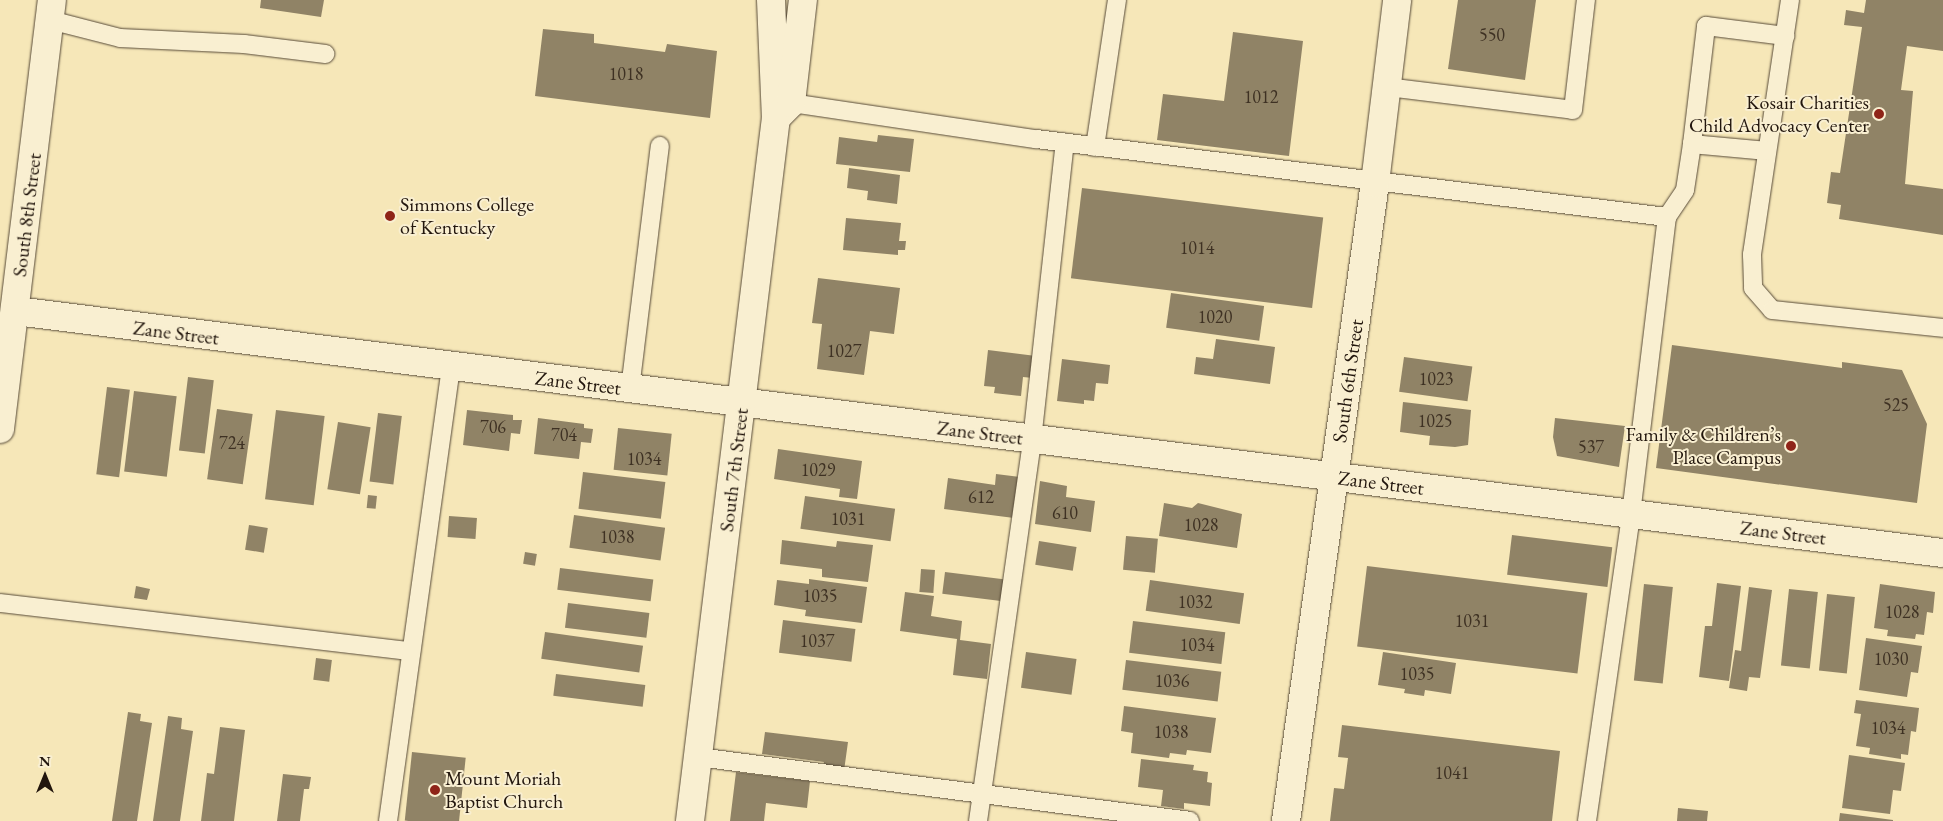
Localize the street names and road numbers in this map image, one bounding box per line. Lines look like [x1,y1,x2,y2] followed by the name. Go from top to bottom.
[8,152,46,278] street label: South 8th Street
[132,316,220,350] street label: Zane Street
[1327,318,1369,444] street label: South 6th Street
[534,366,622,400] street label: Zane Street
[715,407,753,533] street label: South 7th Street
[936,416,1024,450] street label: Zane Street
[1337,466,1425,500] street label: Zane Street
[1739,516,1827,550] street label: Zane Street

